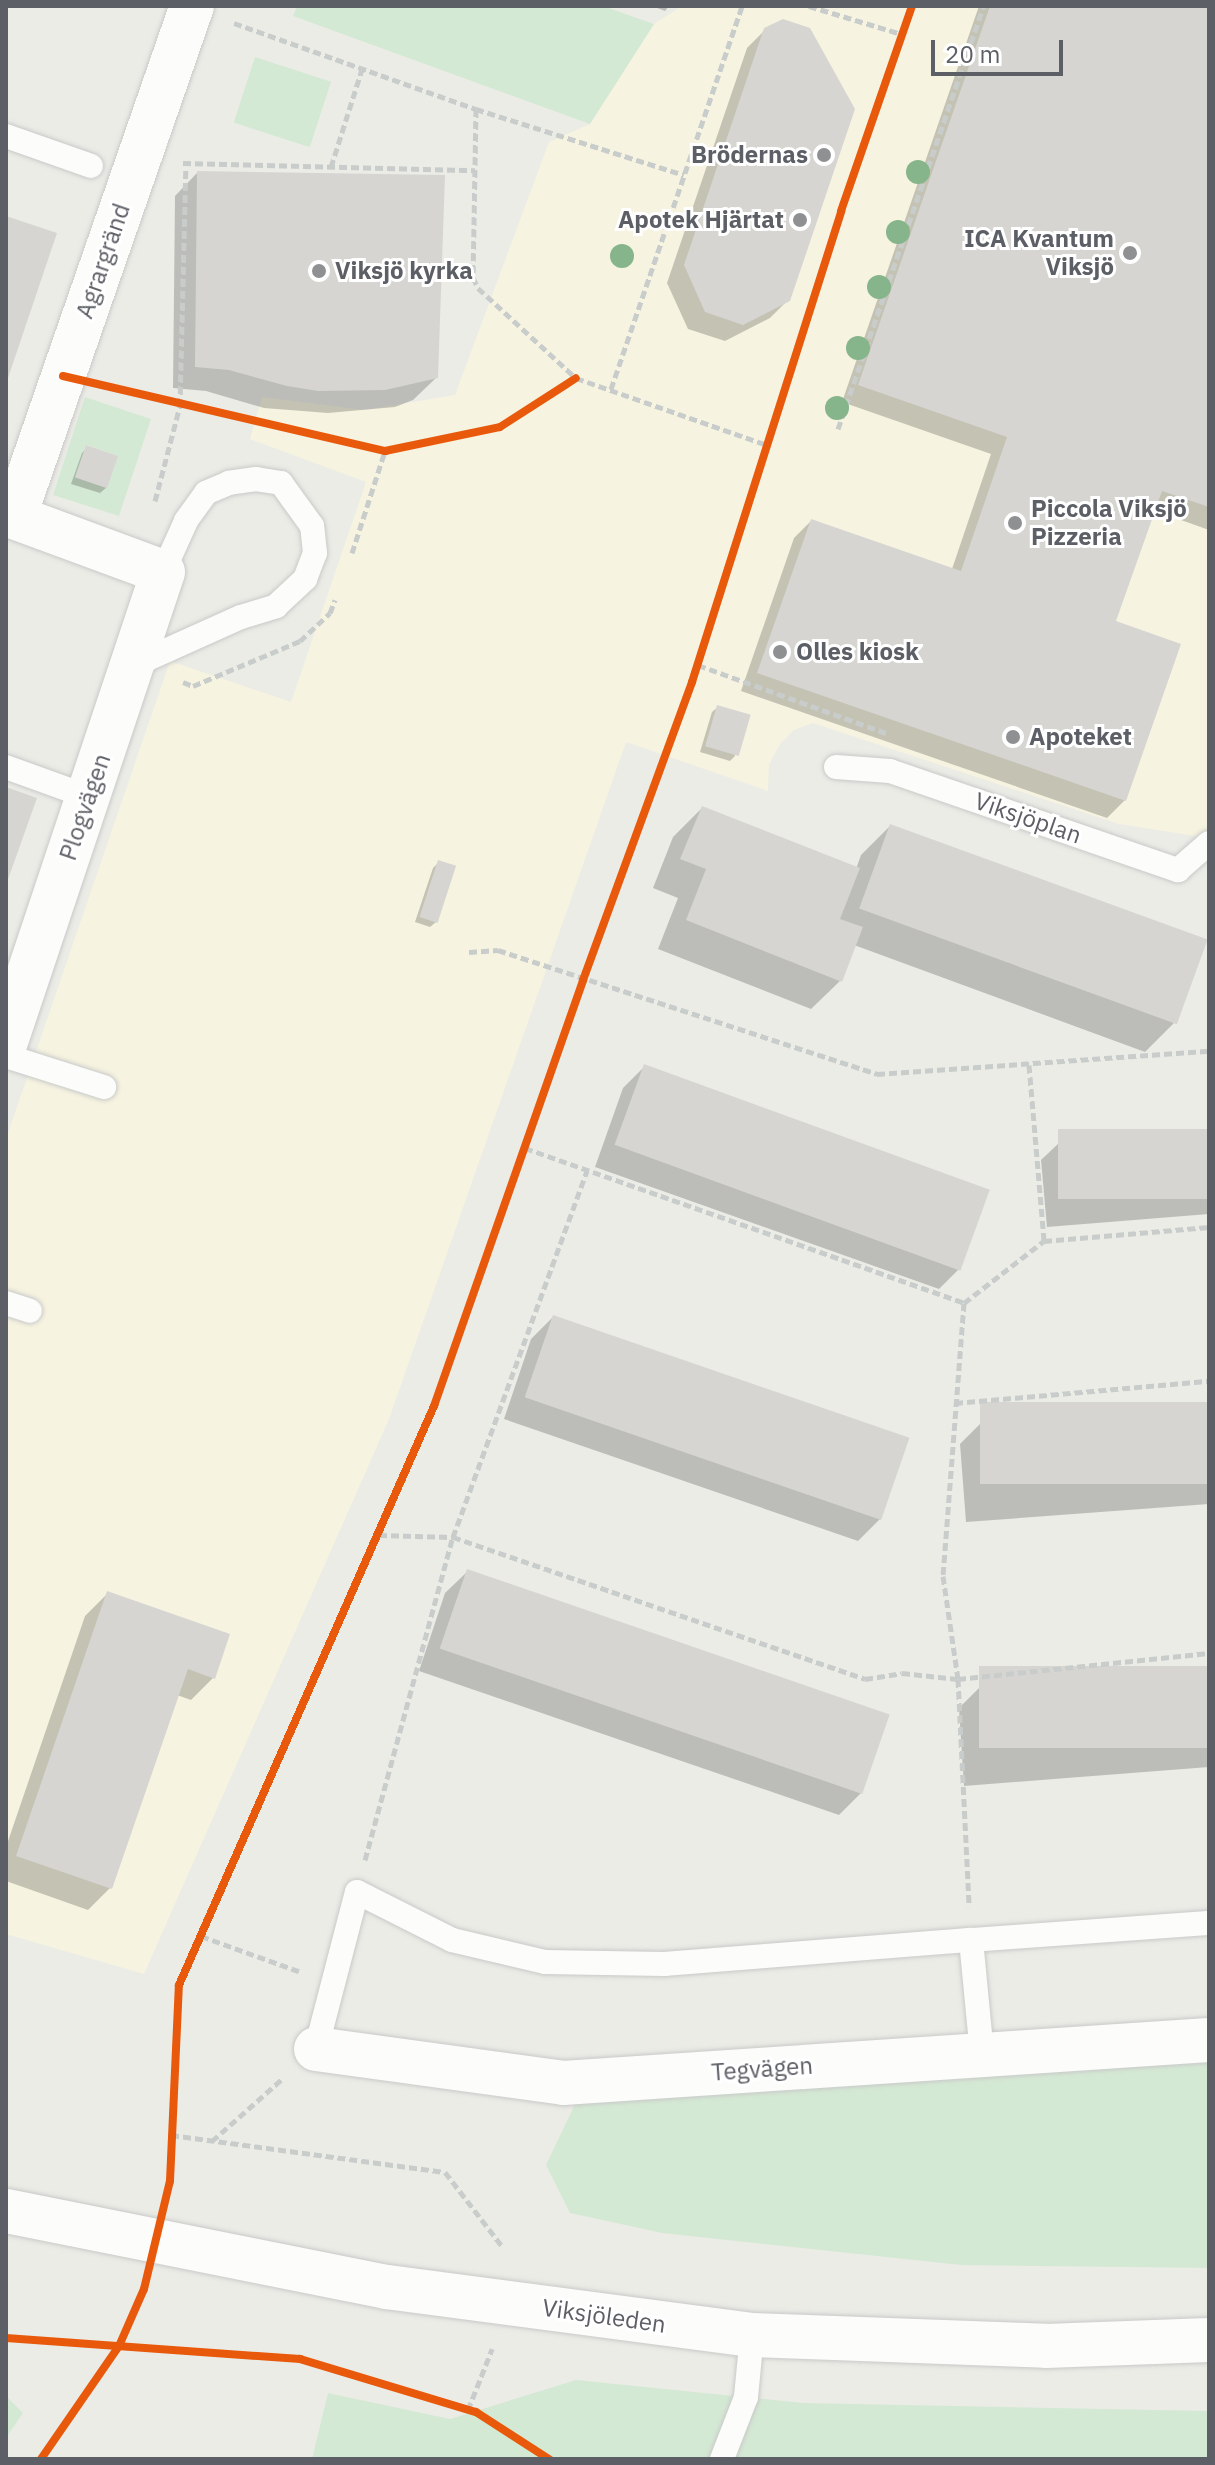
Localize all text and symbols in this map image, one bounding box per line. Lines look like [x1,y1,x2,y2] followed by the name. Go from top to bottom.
[935,24,1067,74] scale bar
[945,38,1000,70] text: 20 m
[691,141,808,169] place label: Brödernas
[815,146,833,164] marker: Brödernas
[70,200,136,322] street label: Agrargränd
[618,206,784,234] place label: Apotek Hjärtat
[791,211,809,229] marker: Apotek Hjärtat
[964,225,1114,281] place label: ICA Kvantum Viksjö
[1121,244,1139,262] marker: ICA Kvantum Viksjö
[335,257,473,285] place label: Viksjö kyrka
[310,262,328,280] marker: Viksjö kyrka
[1031,495,1187,551] place label: Piccola Viksjö Pizzeria
[1006,514,1024,532] marker: Piccola Viksjö Pizzeria
[796,638,919,666] place label: Olles kiosk
[771,643,789,661] marker: Olles kiosk
[1029,723,1132,751] place label: Apoteket
[1004,728,1022,746] marker: Apoteket
[53,750,117,864] street label: Plogvägen
[971,786,1085,850] street label: Viksjöplan
[710,2051,814,2087] street label: Tegvägen
[540,2293,668,2339] street label: Viksjöleden

